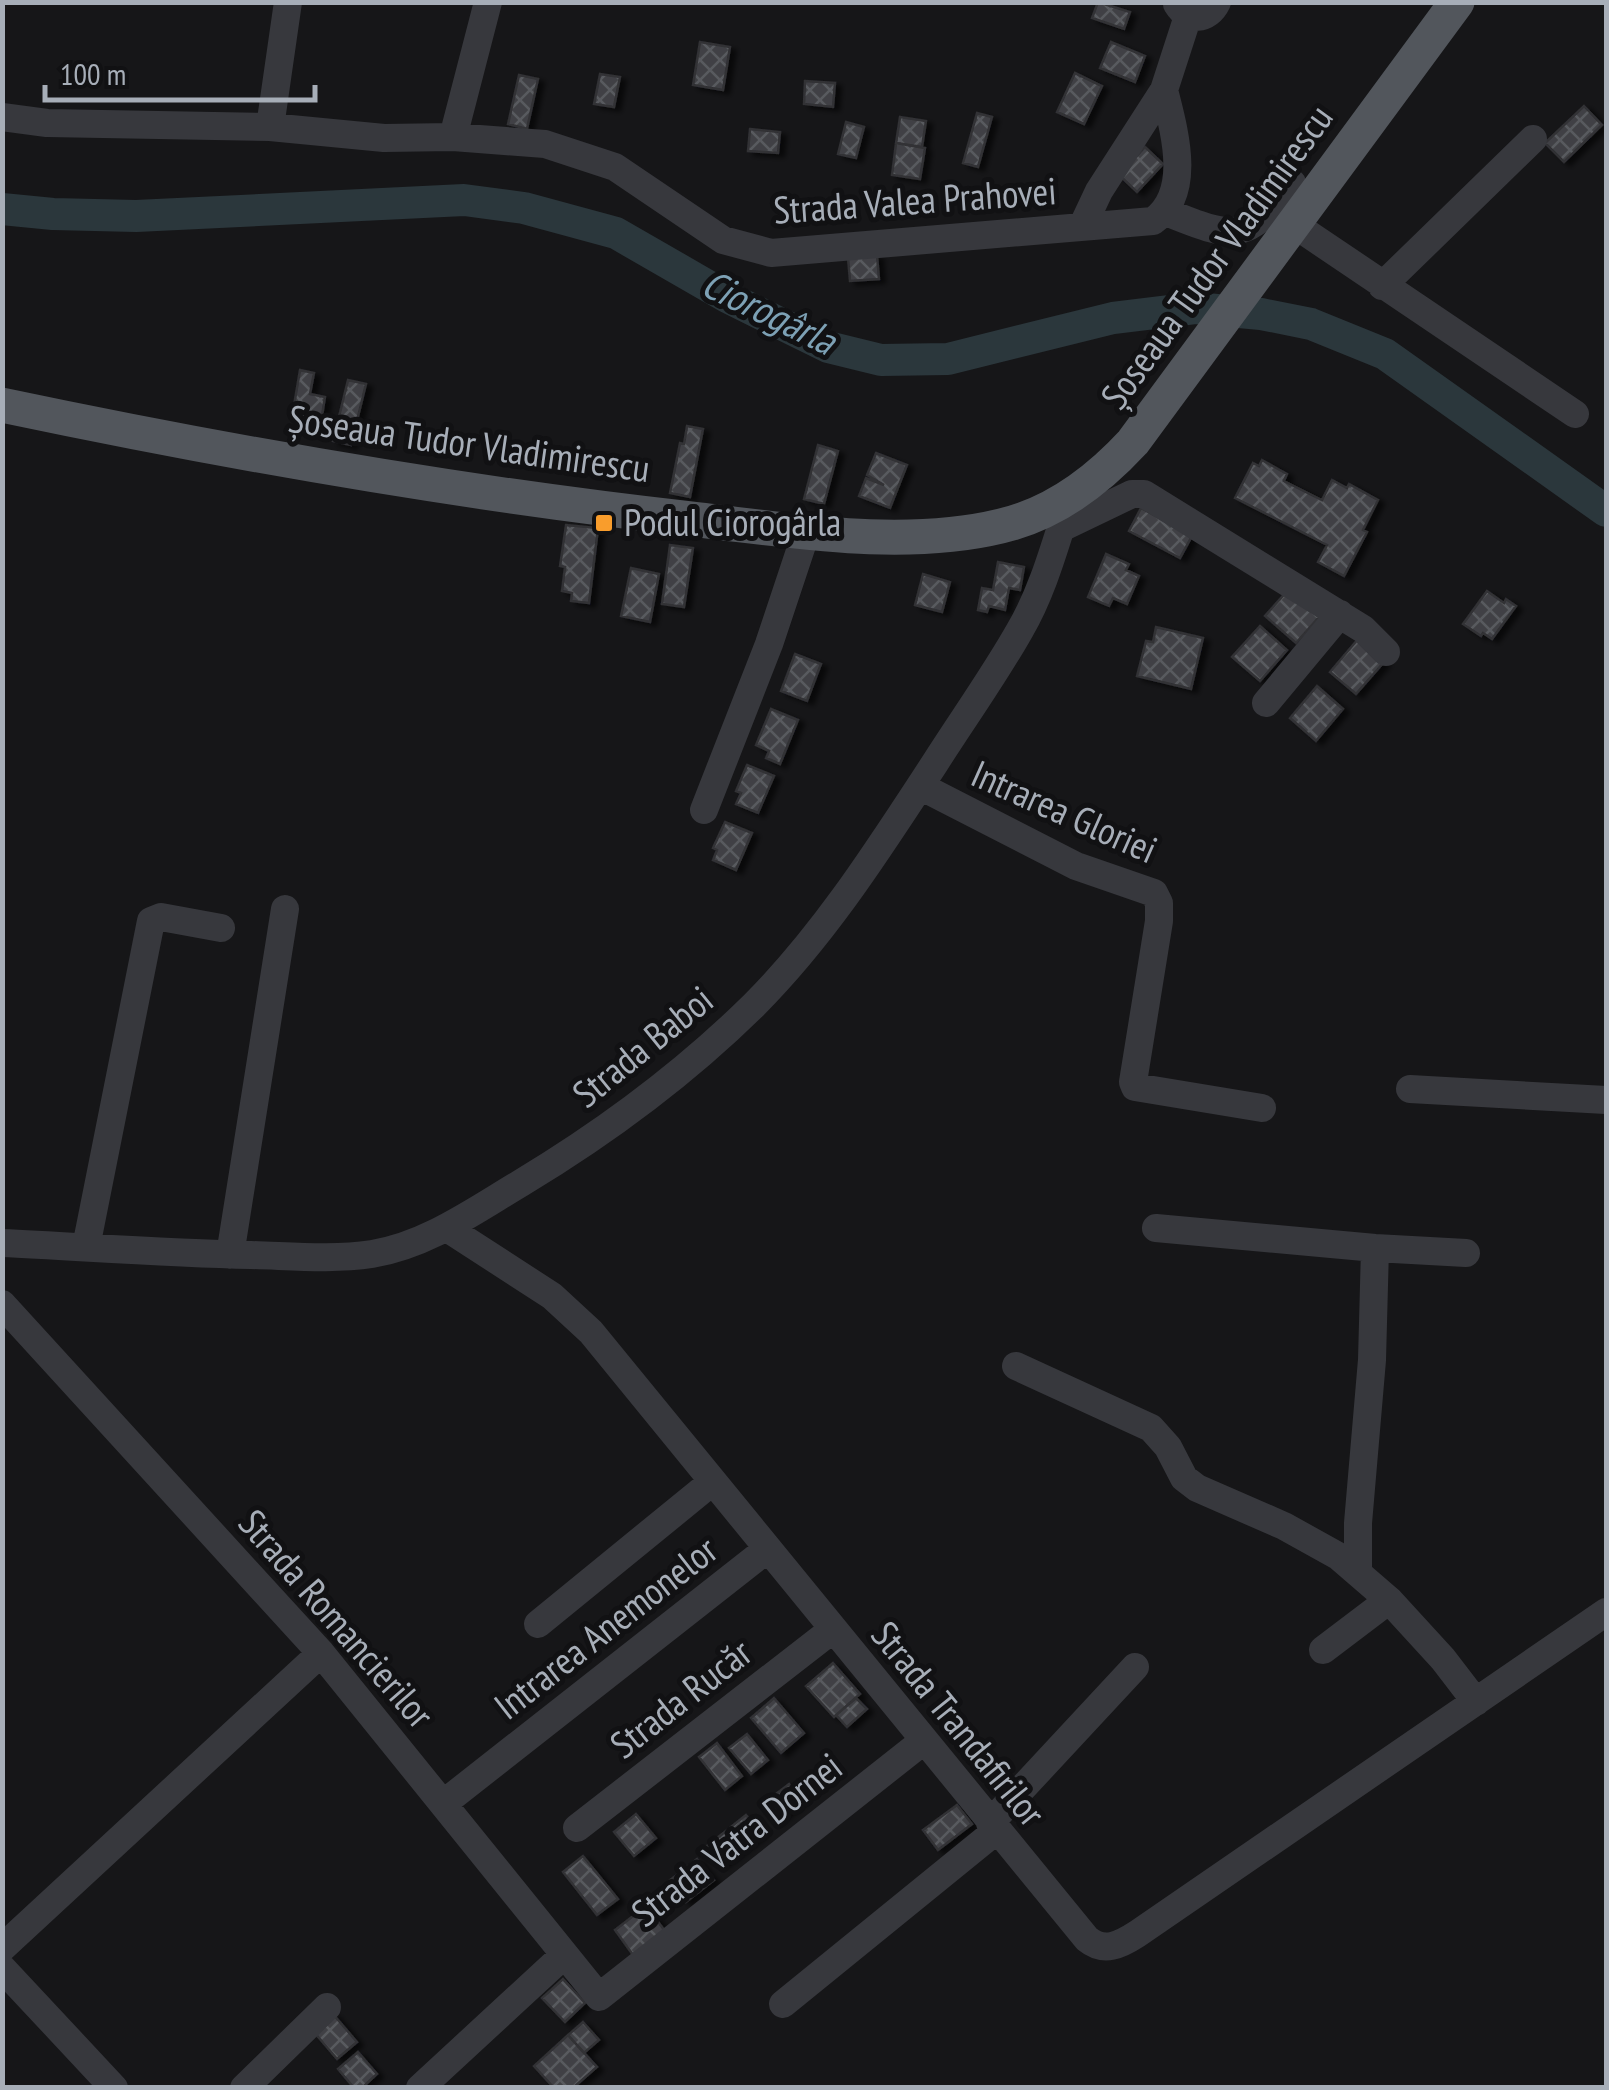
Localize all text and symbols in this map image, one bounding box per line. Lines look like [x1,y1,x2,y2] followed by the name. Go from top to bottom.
[45,40,315,102] scale bar
[60,54,126,93] text: 100 m
[1089,94,1343,418] street label: Șoseaua Tudor Vladimirescu
[772,165,1058,234] street label: Strada Valea Prahovei
[694,257,846,366] water label: Ciorogârla
[285,393,653,492] street label: Șoseaua Tudor Vladimirescu
[624,497,841,546] place label: Podul Ciorogârla
[593,512,615,534] marker: Podul Ciorogârla
[964,748,1165,873] street label: Intrarea Gloriei
[562,974,722,1117] street label: Strada Baboi
[229,1499,446,1738] street label: Strada Romancierilor
[484,1524,727,1729] street label: Intrarea Anemonelor
[862,1611,1057,1836] street label: Strada Trandafirilor
[600,1627,761,1768] street label: Strada Rucăr
[621,1741,851,1936] street label: Strada Vatra Dornei

